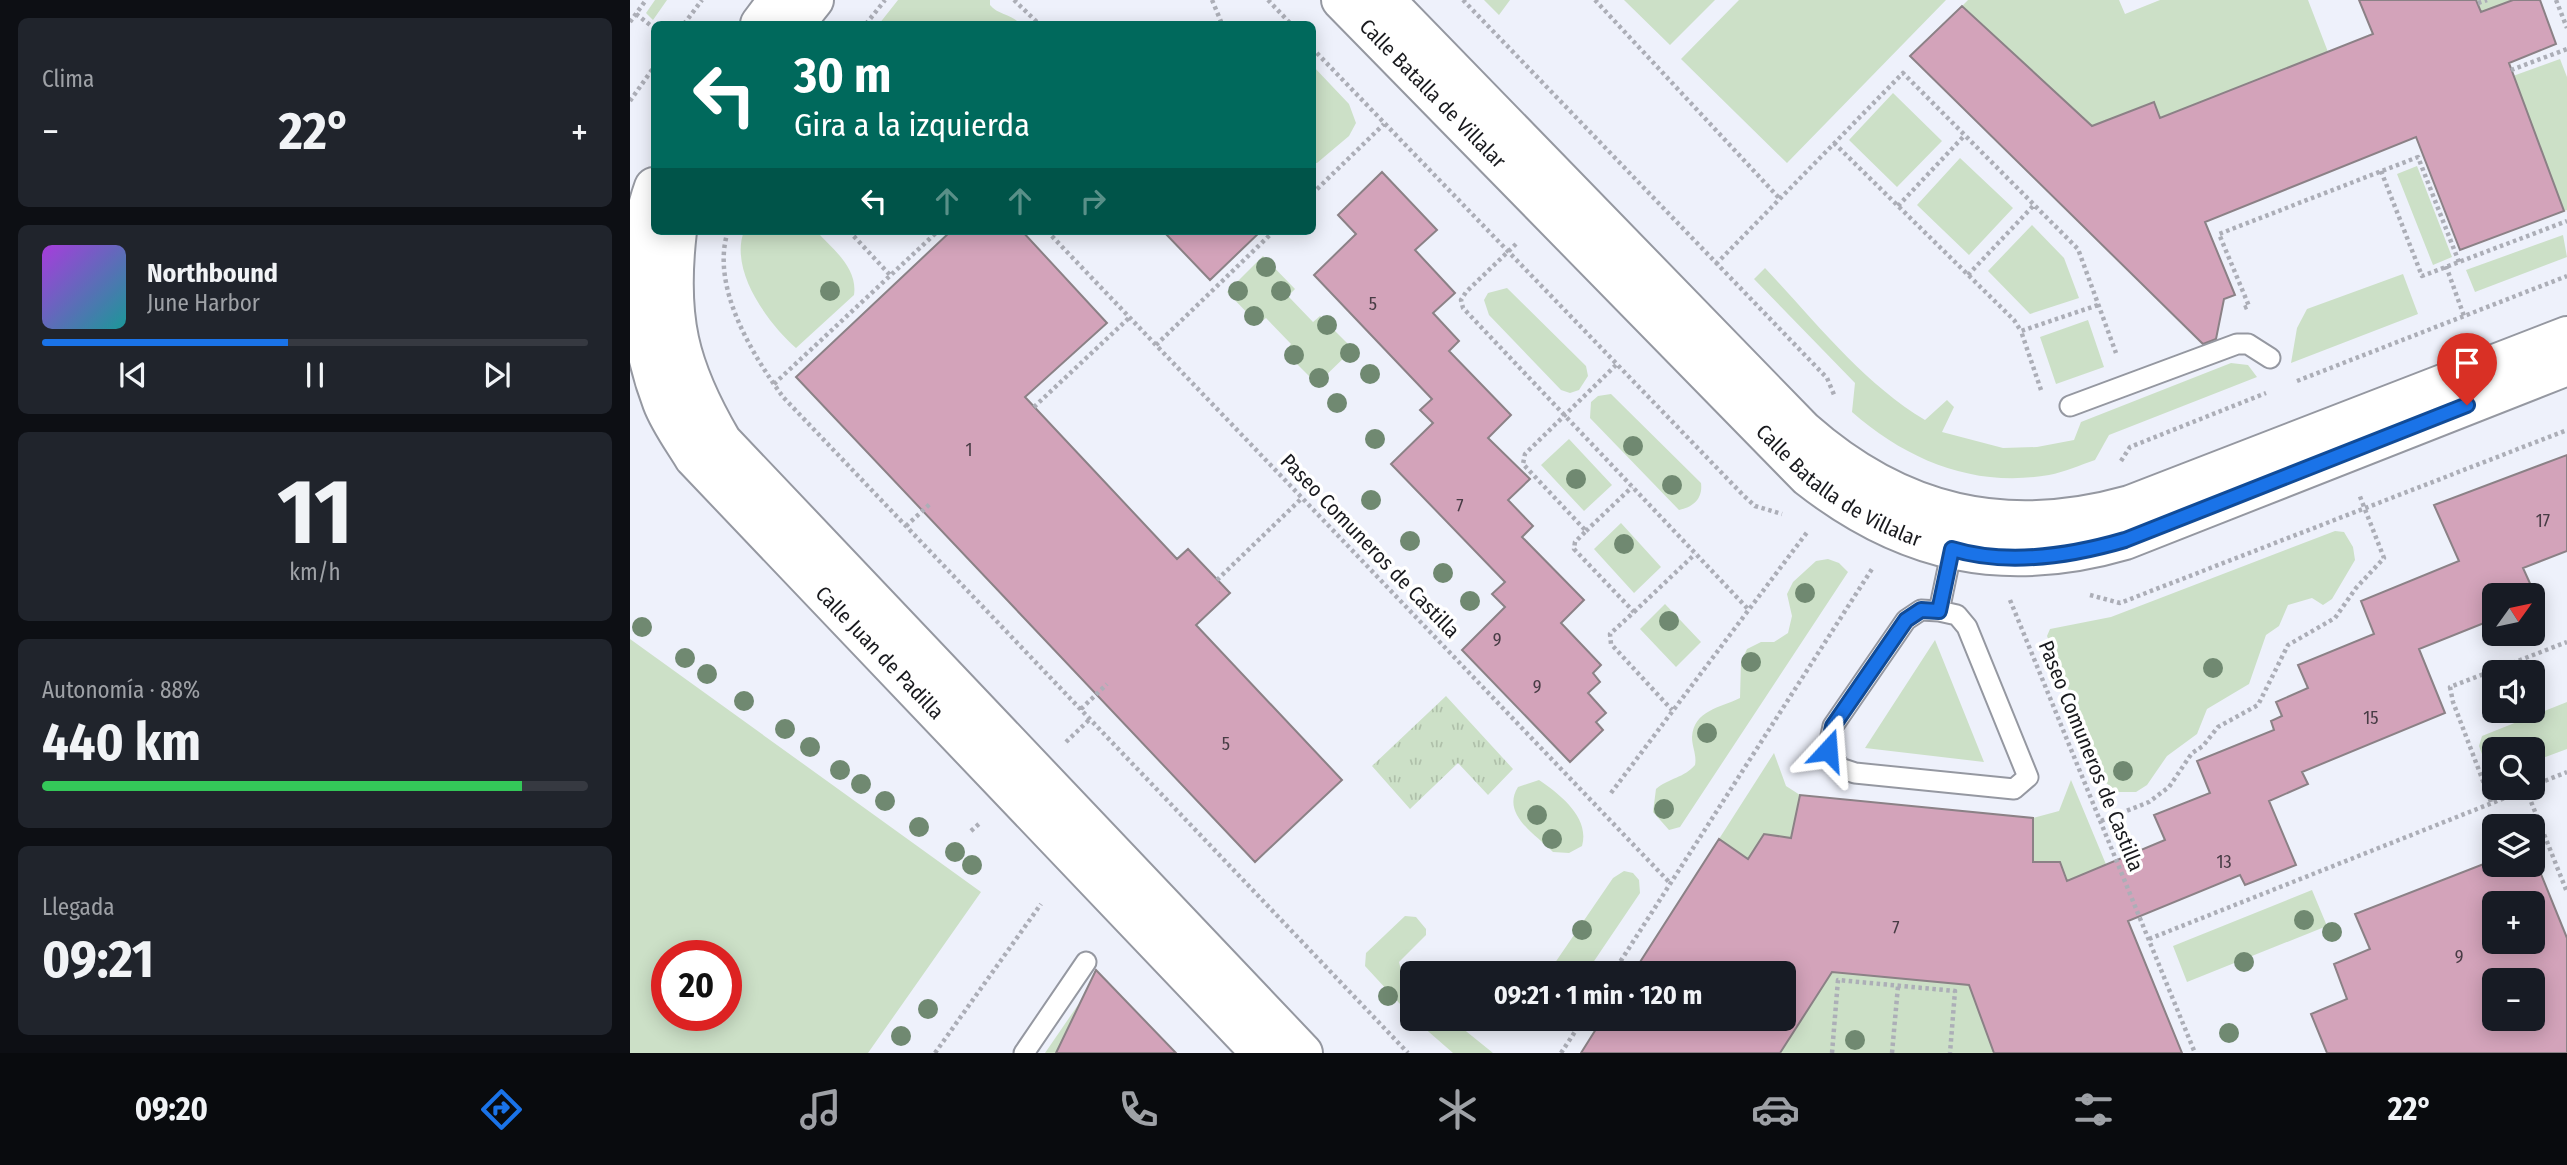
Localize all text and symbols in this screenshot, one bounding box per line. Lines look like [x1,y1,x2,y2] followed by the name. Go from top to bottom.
[1354,14,1512,174] street label: Calle Batalla de Villalar
[794,46,892,105] text: 30 m
[679,49,770,140] icon: left
[42,65,94,93] text: Clima
[279,100,351,163] text: 22°
[794,106,1030,144] text: Gira a la izquierda
[42,109,59,155] text: −
[571,109,588,155] text: +
[855,182,893,220] icon: left
[928,182,966,220] icon: ahead
[1001,182,1039,220] icon: ahead
[1074,182,1112,220] icon: right
[147,258,278,289] text: Northbound
[147,289,260,317] text: June Harbor
[1369,293,1377,315] house number: 5
[2437,333,2497,405] pin
[2448,344,2486,382] icon: arrive
[114,356,152,394] icon: previous
[296,356,334,394] icon: pause
[478,356,516,394] icon: next
[1751,419,1926,553] street label: Calle Batalla de Villalar
[965,439,973,461] house number: 1
[1275,448,1465,644] street label: Paseo Comuneros de Castilla
[277,458,353,567] text: 11
[1456,495,1464,517] house number: 7
[2536,510,2550,532] house number: 17
[289,558,341,586] text: km/h
[810,581,949,725] street label: Calle Juan de Padilla
[2482,583,2544,646] north arrow
[2482,583,2545,1031] map controls
[1493,629,1501,651] house number: 9
[2033,637,2149,875] street label: Paseo Comuneros de Castilla
[2482,660,2545,723] button: sound
[42,676,200,704] text: Autonomía · 88%
[1533,676,1541,698] house number: 9
[2363,707,2379,729] house number: 15
[42,711,201,774] text: 440 km
[1791,713,1865,787] position arrow
[1222,733,1230,755] house number: 5
[2482,737,2545,800] button: search
[2482,814,2545,877] button: layers
[2216,851,2232,873] house number: 13
[2482,891,2545,954] button: +
[42,893,114,921] text: Llegada
[1892,917,1900,939] house number: 7
[42,928,154,991] text: 09:21
[651,940,742,1031] speed limit sign: 20
[2455,946,2463,968] house number: 9
[2482,968,2545,1031] button: −
[1494,980,1702,1011] text: 09:21 · 1 min · 120 m
[477,1085,526,1134] icon: directions
[796,1085,845,1134] icon: music
[1114,1085,1163,1134] icon: phone
[1433,1085,1482,1134] icon: climate
[1751,1085,1800,1134] icon: car
[2069,1085,2118,1134] icon: filters
[135,1090,208,1128] text: 09:20
[2388,1090,2432,1128] text: 22°

